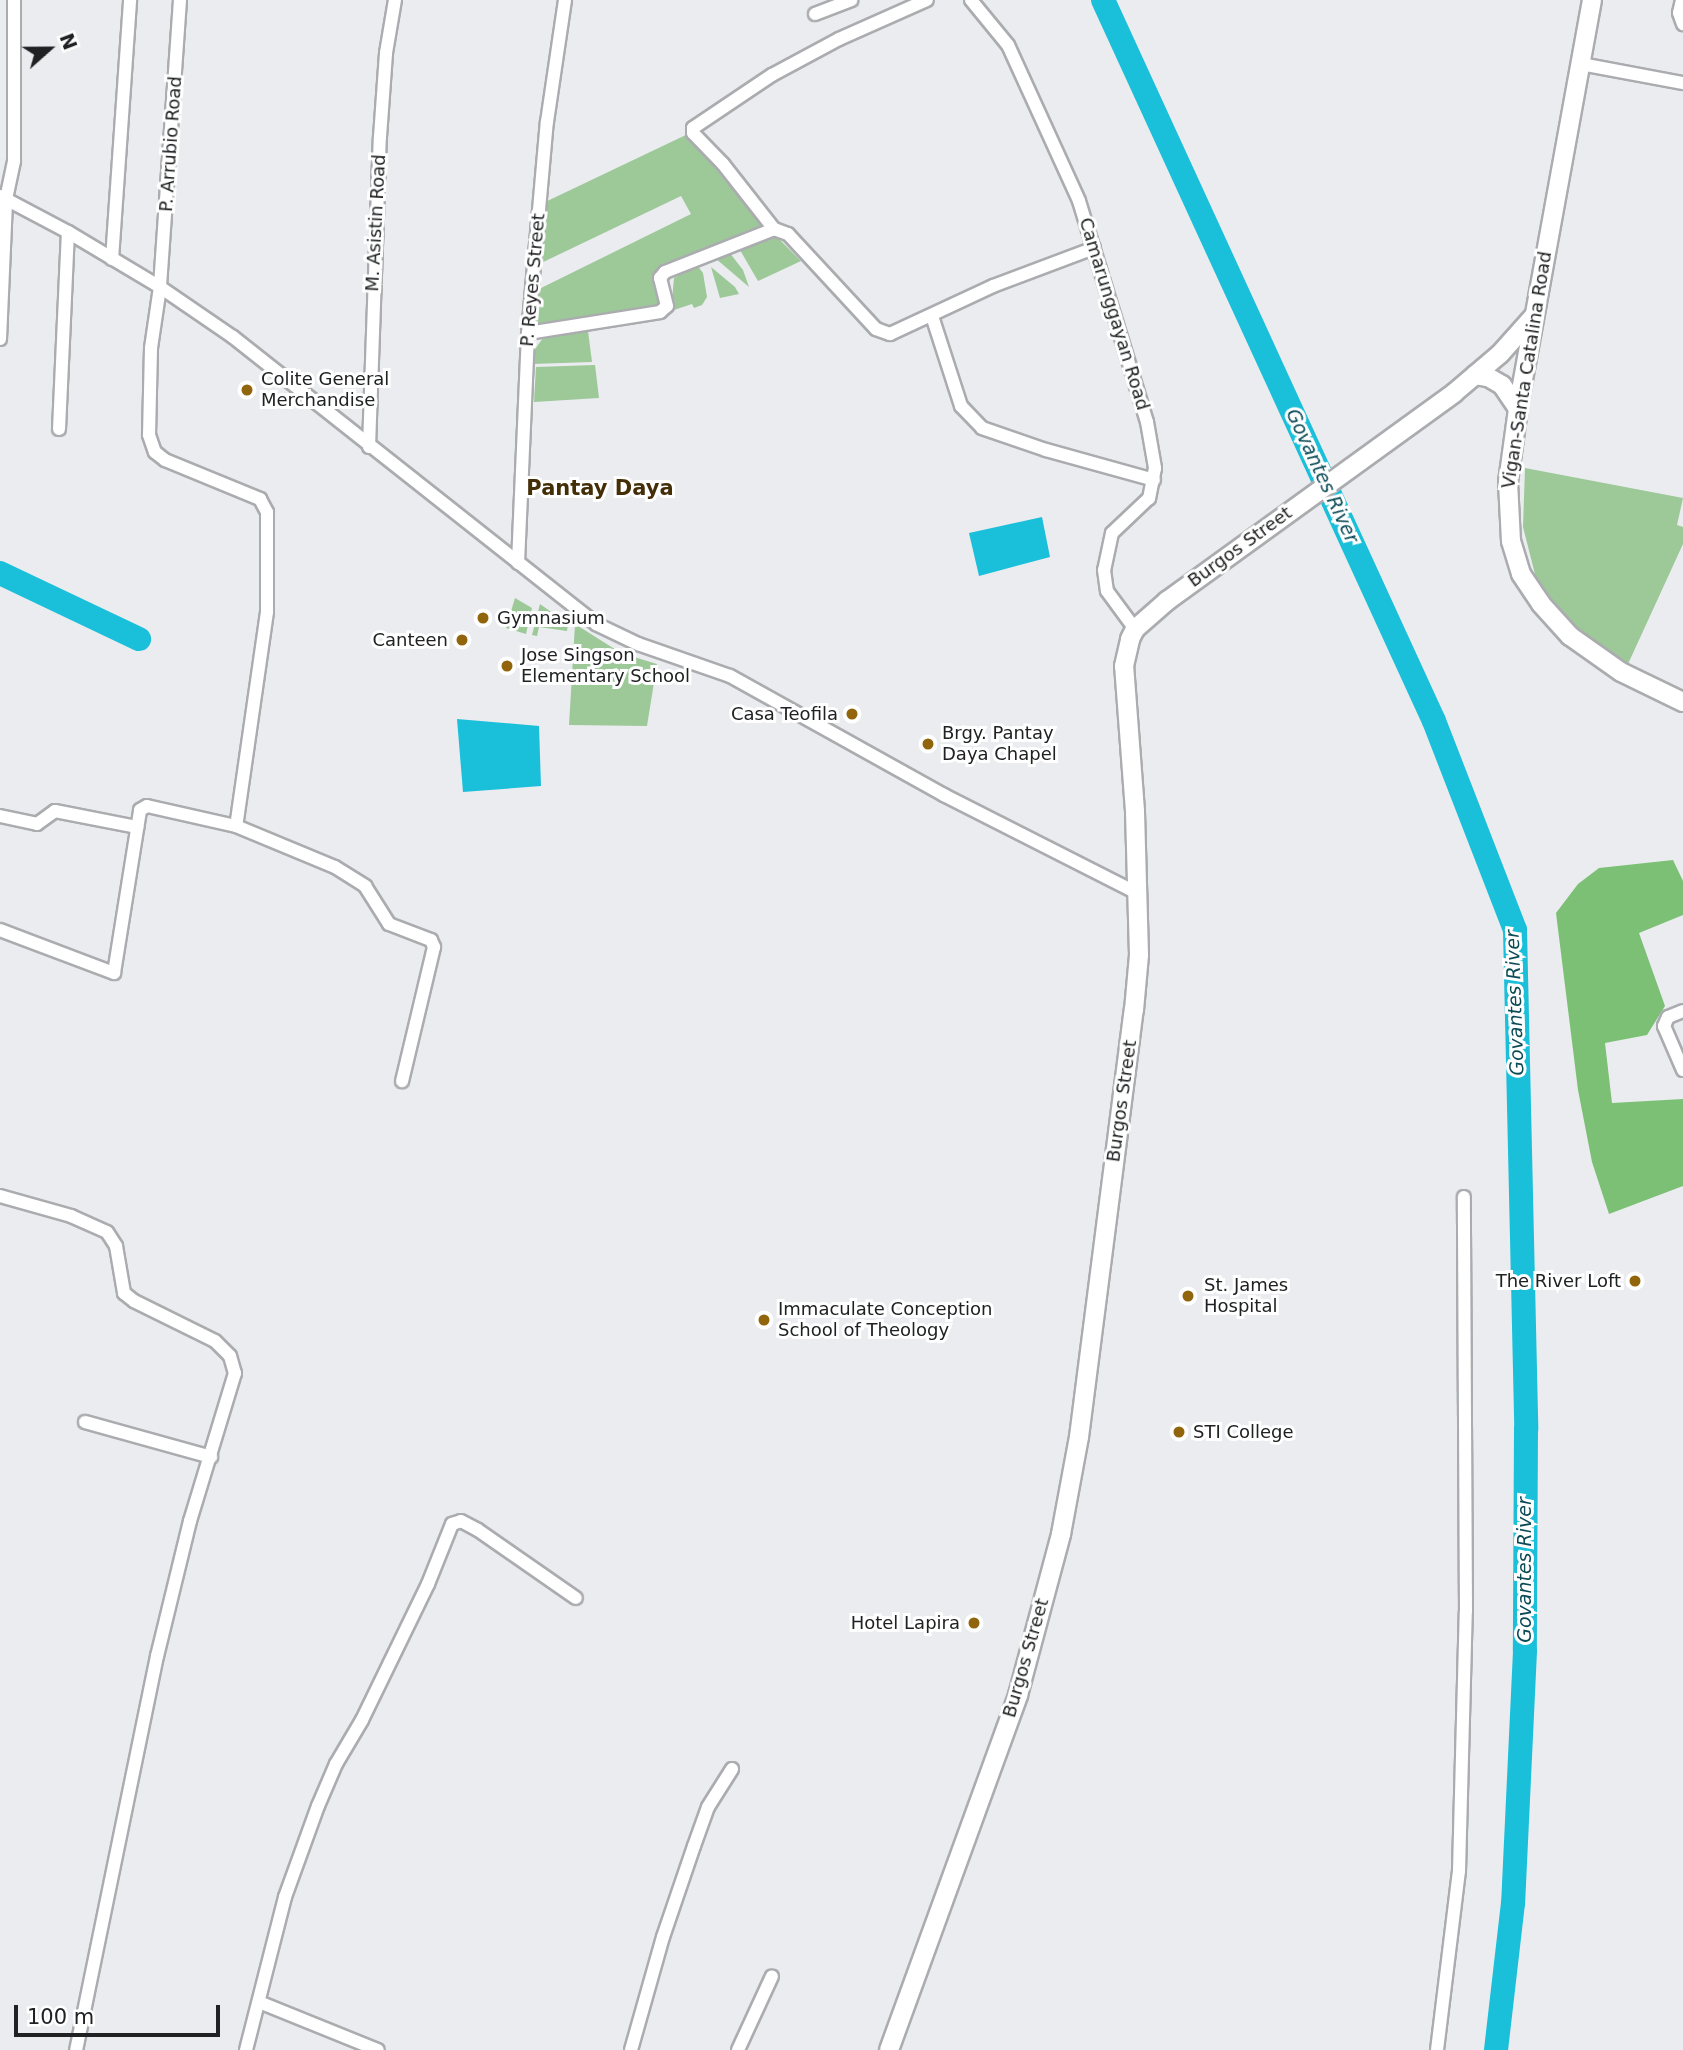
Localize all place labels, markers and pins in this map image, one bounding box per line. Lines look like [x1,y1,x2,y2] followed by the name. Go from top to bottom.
[261,369,389,412] place label: Colite General Merchandise
[239,382,255,398] marker: Colite General Merchandise
[497,607,605,629] place label: Gymnasium
[475,610,491,626] marker: Gymnasium
[372,629,448,651] place label: Canteen
[454,632,470,648] marker: Canteen
[521,645,690,688] place label: Jose Singson Elementary School
[499,658,515,674] marker: Jose Singson Elementary School
[731,703,838,725] place label: Casa Teofila
[844,706,860,722] marker: Casa Teofila
[942,723,1057,766] place label: Brgy. Pantay Daya Chapel
[920,736,936,752] marker: Brgy. Pantay Daya Chapel
[1496,1270,1621,1292] place label: The River Loft
[1627,1273,1643,1289] marker: The River Loft
[1204,1275,1288,1318] place label: St. James Hospital
[1178,1286,1198,1306] marker: St. James Hospital
[778,1299,992,1342] place label: Immaculate Conception School of Theology
[756,1312,772,1328] marker: Immaculate Conception School of Theology
[1193,1421,1294,1443] place label: STI College
[1171,1424,1187,1440] marker: STI College
[851,1612,960,1634] place label: Hotel Lapira
[966,1615,982,1631] marker: Hotel Lapira

